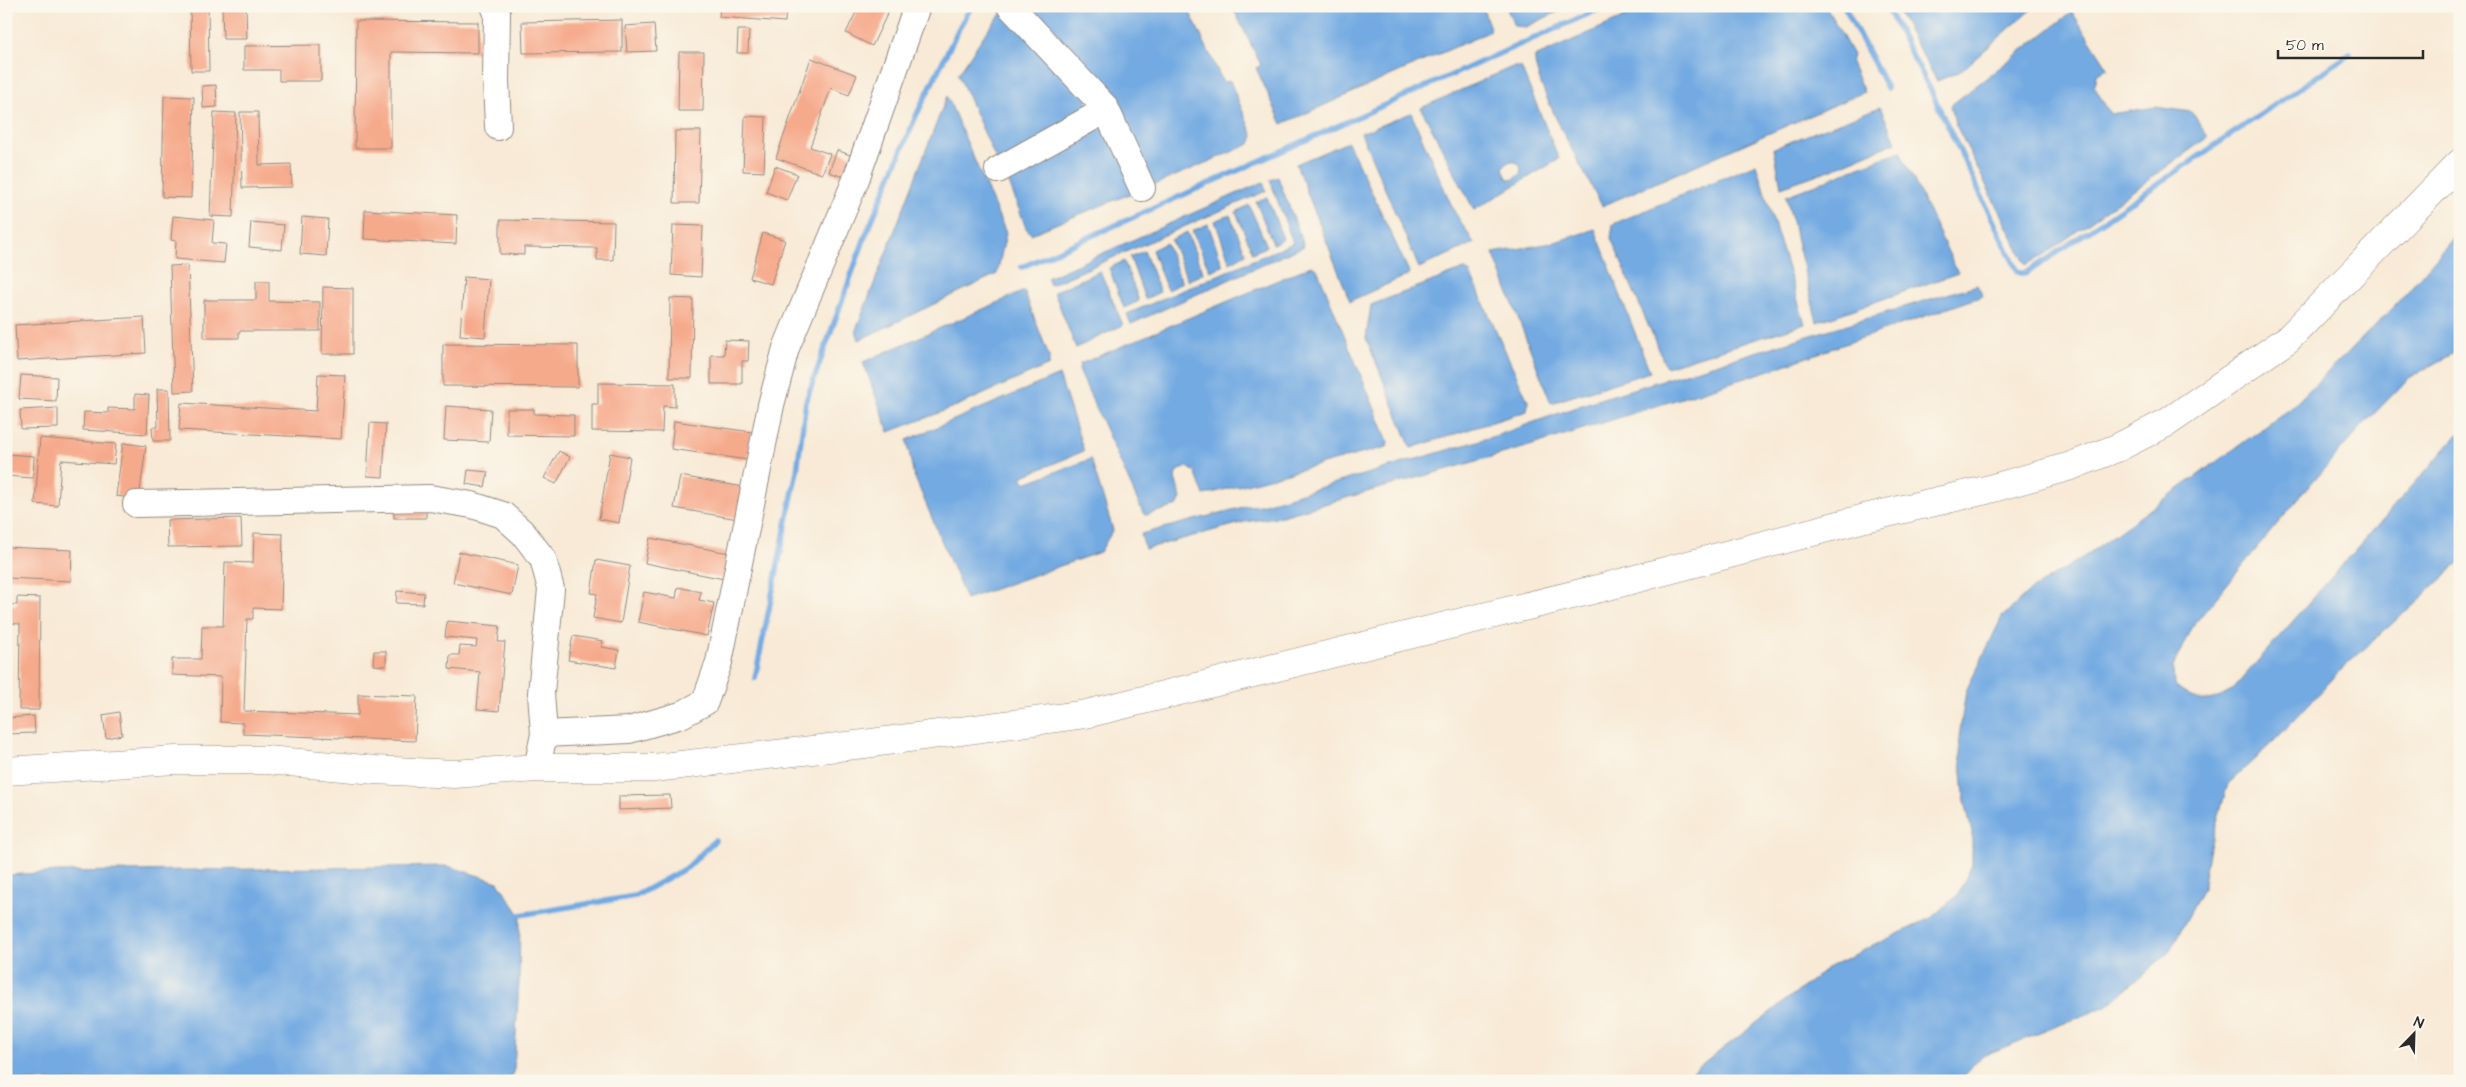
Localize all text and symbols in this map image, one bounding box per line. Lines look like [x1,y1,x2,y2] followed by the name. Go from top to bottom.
[2278,28,2424,60] scale bar
[2286,35,2324,56] text: 50 m
[2388,1010,2438,1060] north arrow
[2411,1012,2427,1034] text: N

